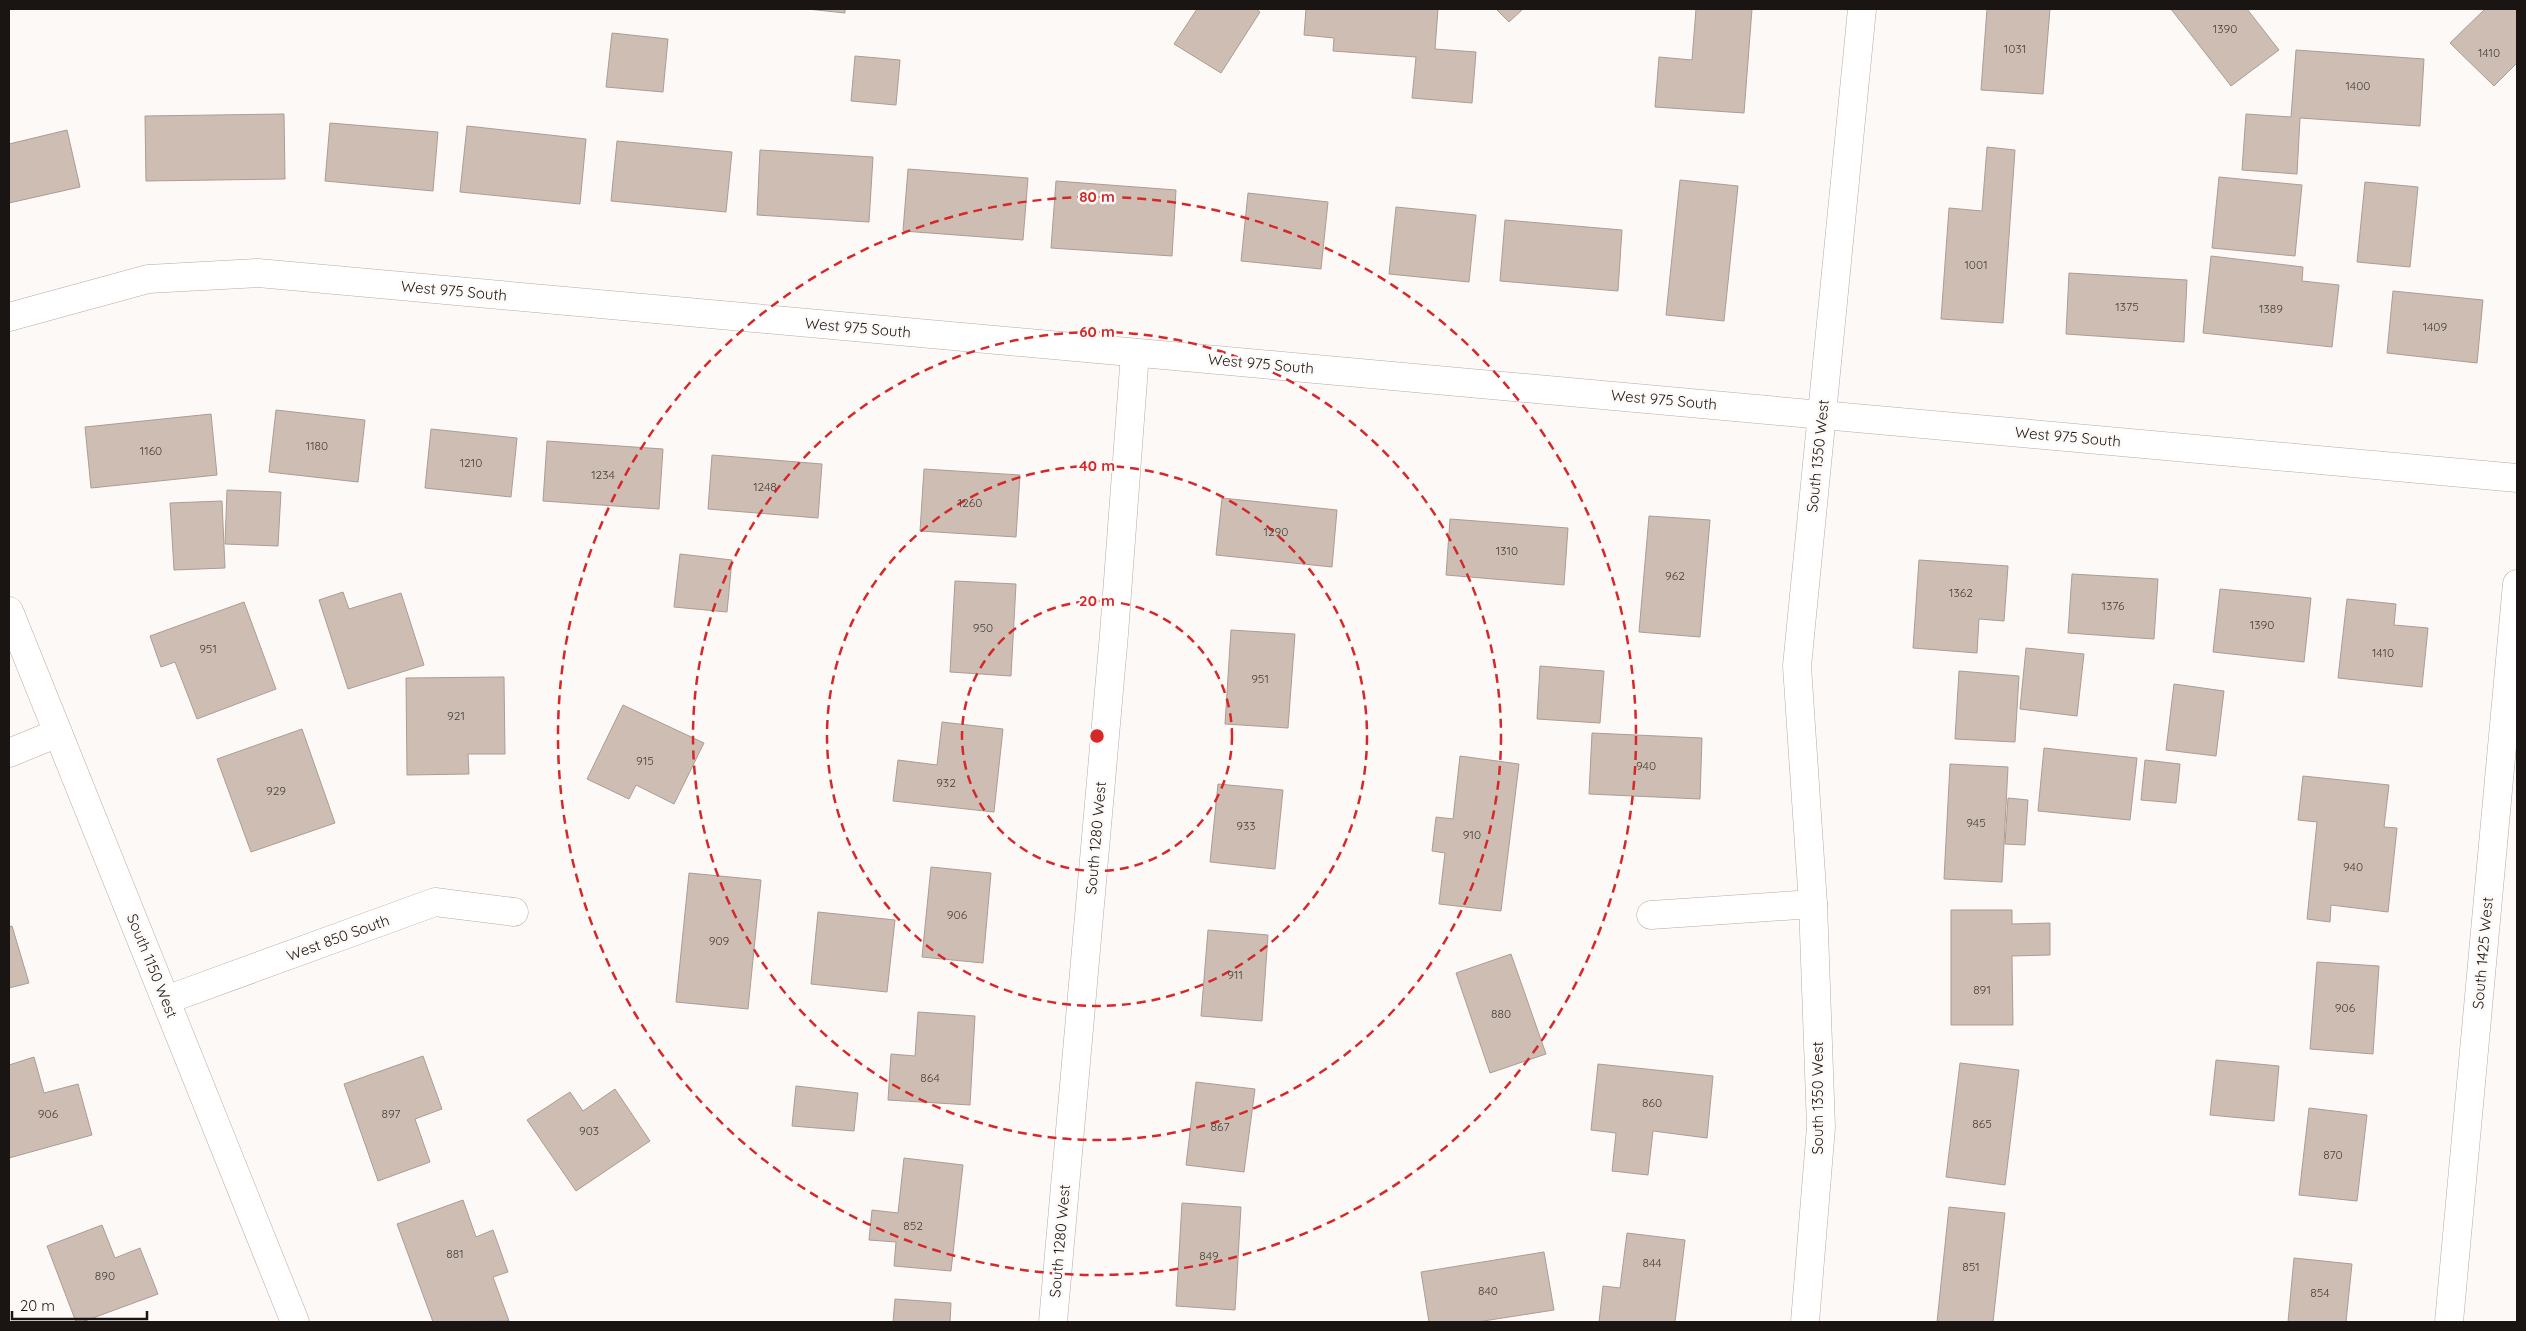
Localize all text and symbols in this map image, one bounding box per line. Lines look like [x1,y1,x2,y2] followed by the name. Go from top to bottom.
[2213,21,2237,36] house number: 1390
[2004,41,2026,56] house number: 1031
[2478,45,2500,60] house number: 1410
[2346,78,2370,93] house number: 1400
[1079,187,1115,206] text: 80 m
[1964,257,1988,272] house number: 1001
[400,276,508,305] street label: West 975 South
[2115,299,2139,314] house number: 1375
[2259,301,2283,316] house number: 1389
[804,313,912,342] street label: West 975 South
[2423,319,2448,334] house number: 1409
[1079,322,1115,341] text: 60 m
[1207,349,1315,378] street label: West 975 South
[1610,385,1718,414] street label: West 975 South
[1802,399,1833,513] street label: South 1350 West
[2014,422,2122,451] street label: West 975 South
[306,438,328,453] house number: 1180
[140,443,162,458] house number: 1160
[460,455,482,470] house number: 1210
[1079,456,1115,475] text: 40 m
[591,467,615,482] house number: 1234
[753,479,777,494] house number: 1248
[958,495,982,510] house number: 1260
[1264,524,1288,539] house number: 1290
[1496,543,1518,558] house number: 1310
[1665,568,1685,583] house number: 962
[1949,585,1973,600] house number: 1362
[1079,591,1115,610] text: 20 m
[2102,598,2125,613] house number: 1376
[2250,617,2274,632] house number: 1390
[973,620,993,635] house number: 950
[199,641,217,656] house number: 951
[2372,645,2394,660] house number: 1410
[1251,671,1269,686] house number: 951
[447,708,465,723] house number: 921
[1088,727,1106,745] centre of rings
[636,753,654,768] house number: 915
[1636,758,1656,773] house number: 940
[936,775,956,790] house number: 932
[1081,781,1110,895] street label: South 1280 West
[266,783,286,798] house number: 929
[1966,815,1986,830] house number: 945
[1236,818,1256,833] house number: 933
[1463,827,1481,842] house number: 910
[2343,859,2363,874] house number: 940
[2468,896,2497,1010] street label: South 1425 West
[947,907,968,922] house number: 906
[284,910,392,965] street label: West 850 South
[123,911,182,1021] street label: South 1150 West
[709,933,730,948] house number: 909
[1227,967,1243,982] house number: 911
[1973,982,1991,997] house number: 891
[2335,1000,2356,1015] house number: 906
[1491,1006,1511,1021] house number: 880
[1808,1041,1827,1155] street label: South 1350 West
[920,1070,940,1085] house number: 864
[1642,1095,1662,1110] house number: 860
[38,1106,59,1121] house number: 906
[382,1106,400,1121] house number: 897
[1972,1116,1992,1131] house number: 865
[1210,1119,1230,1134] house number: 867
[579,1123,599,1138] house number: 903
[2323,1147,2343,1162] house number: 870
[1045,1184,1074,1298] street label: South 1280 West
[903,1218,923,1233] house number: 852
[446,1246,464,1261] house number: 881
[1199,1248,1219,1263] house number: 849
[1642,1255,1662,1270] house number: 844
[1962,1259,1980,1274] house number: 851
[95,1268,115,1283] house number: 890
[1478,1283,1498,1298] house number: 840
[2310,1285,2330,1300] house number: 854
[12,1288,148,1320] scale bar
[20,1296,55,1315] text: 20 m

